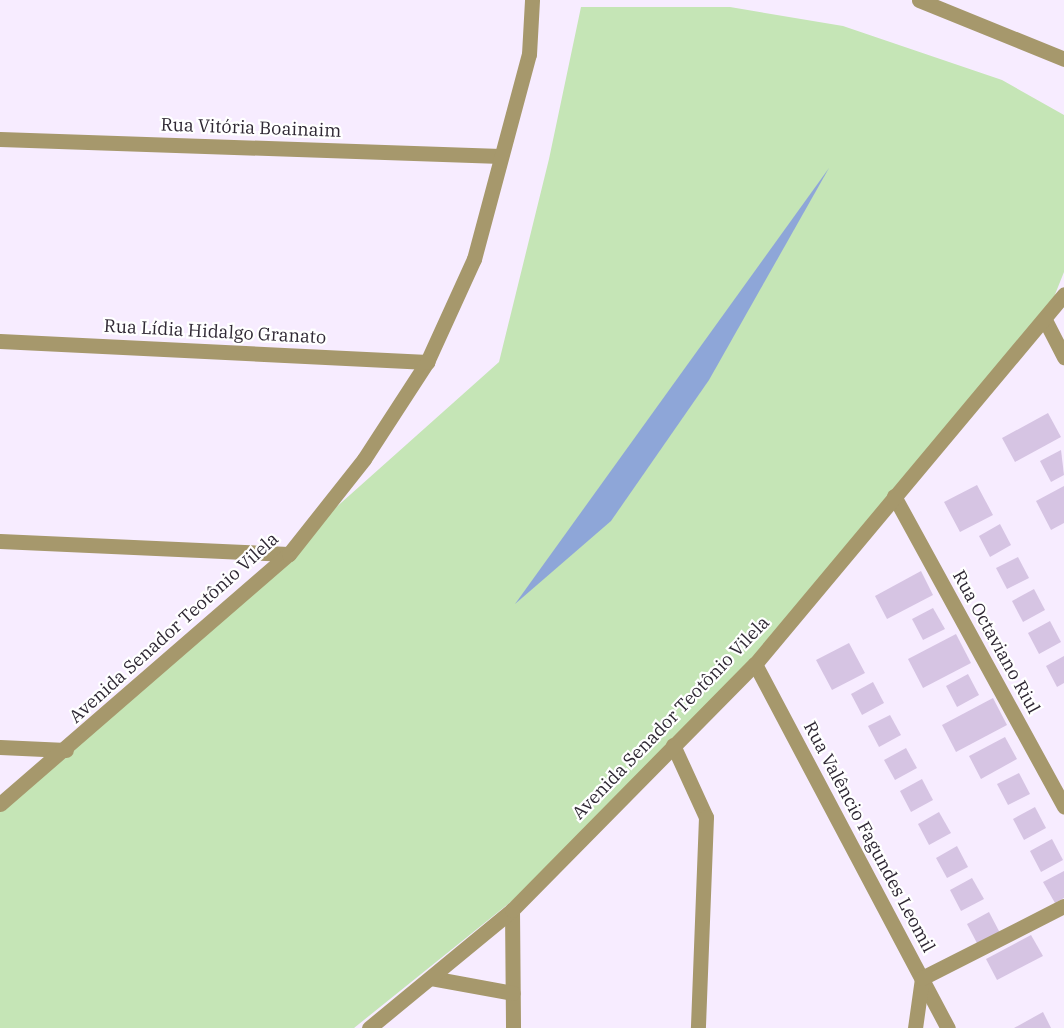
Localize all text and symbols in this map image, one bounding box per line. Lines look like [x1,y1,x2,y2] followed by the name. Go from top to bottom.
[160,114,342,142] street label: Rua Vitória Boainaim
[103,315,327,349] street label: Rua Lídia Hidalgo Granato
[65,528,283,728] street label: Avenida Senador Teotônio Vilela
[948,567,1044,717] street label: Rua Octaviano Riul
[568,612,774,824] street label: Avenida Senador Teotônio Vilela
[799,718,939,956] street label: Rua Valêncio Fagundes Leomil

